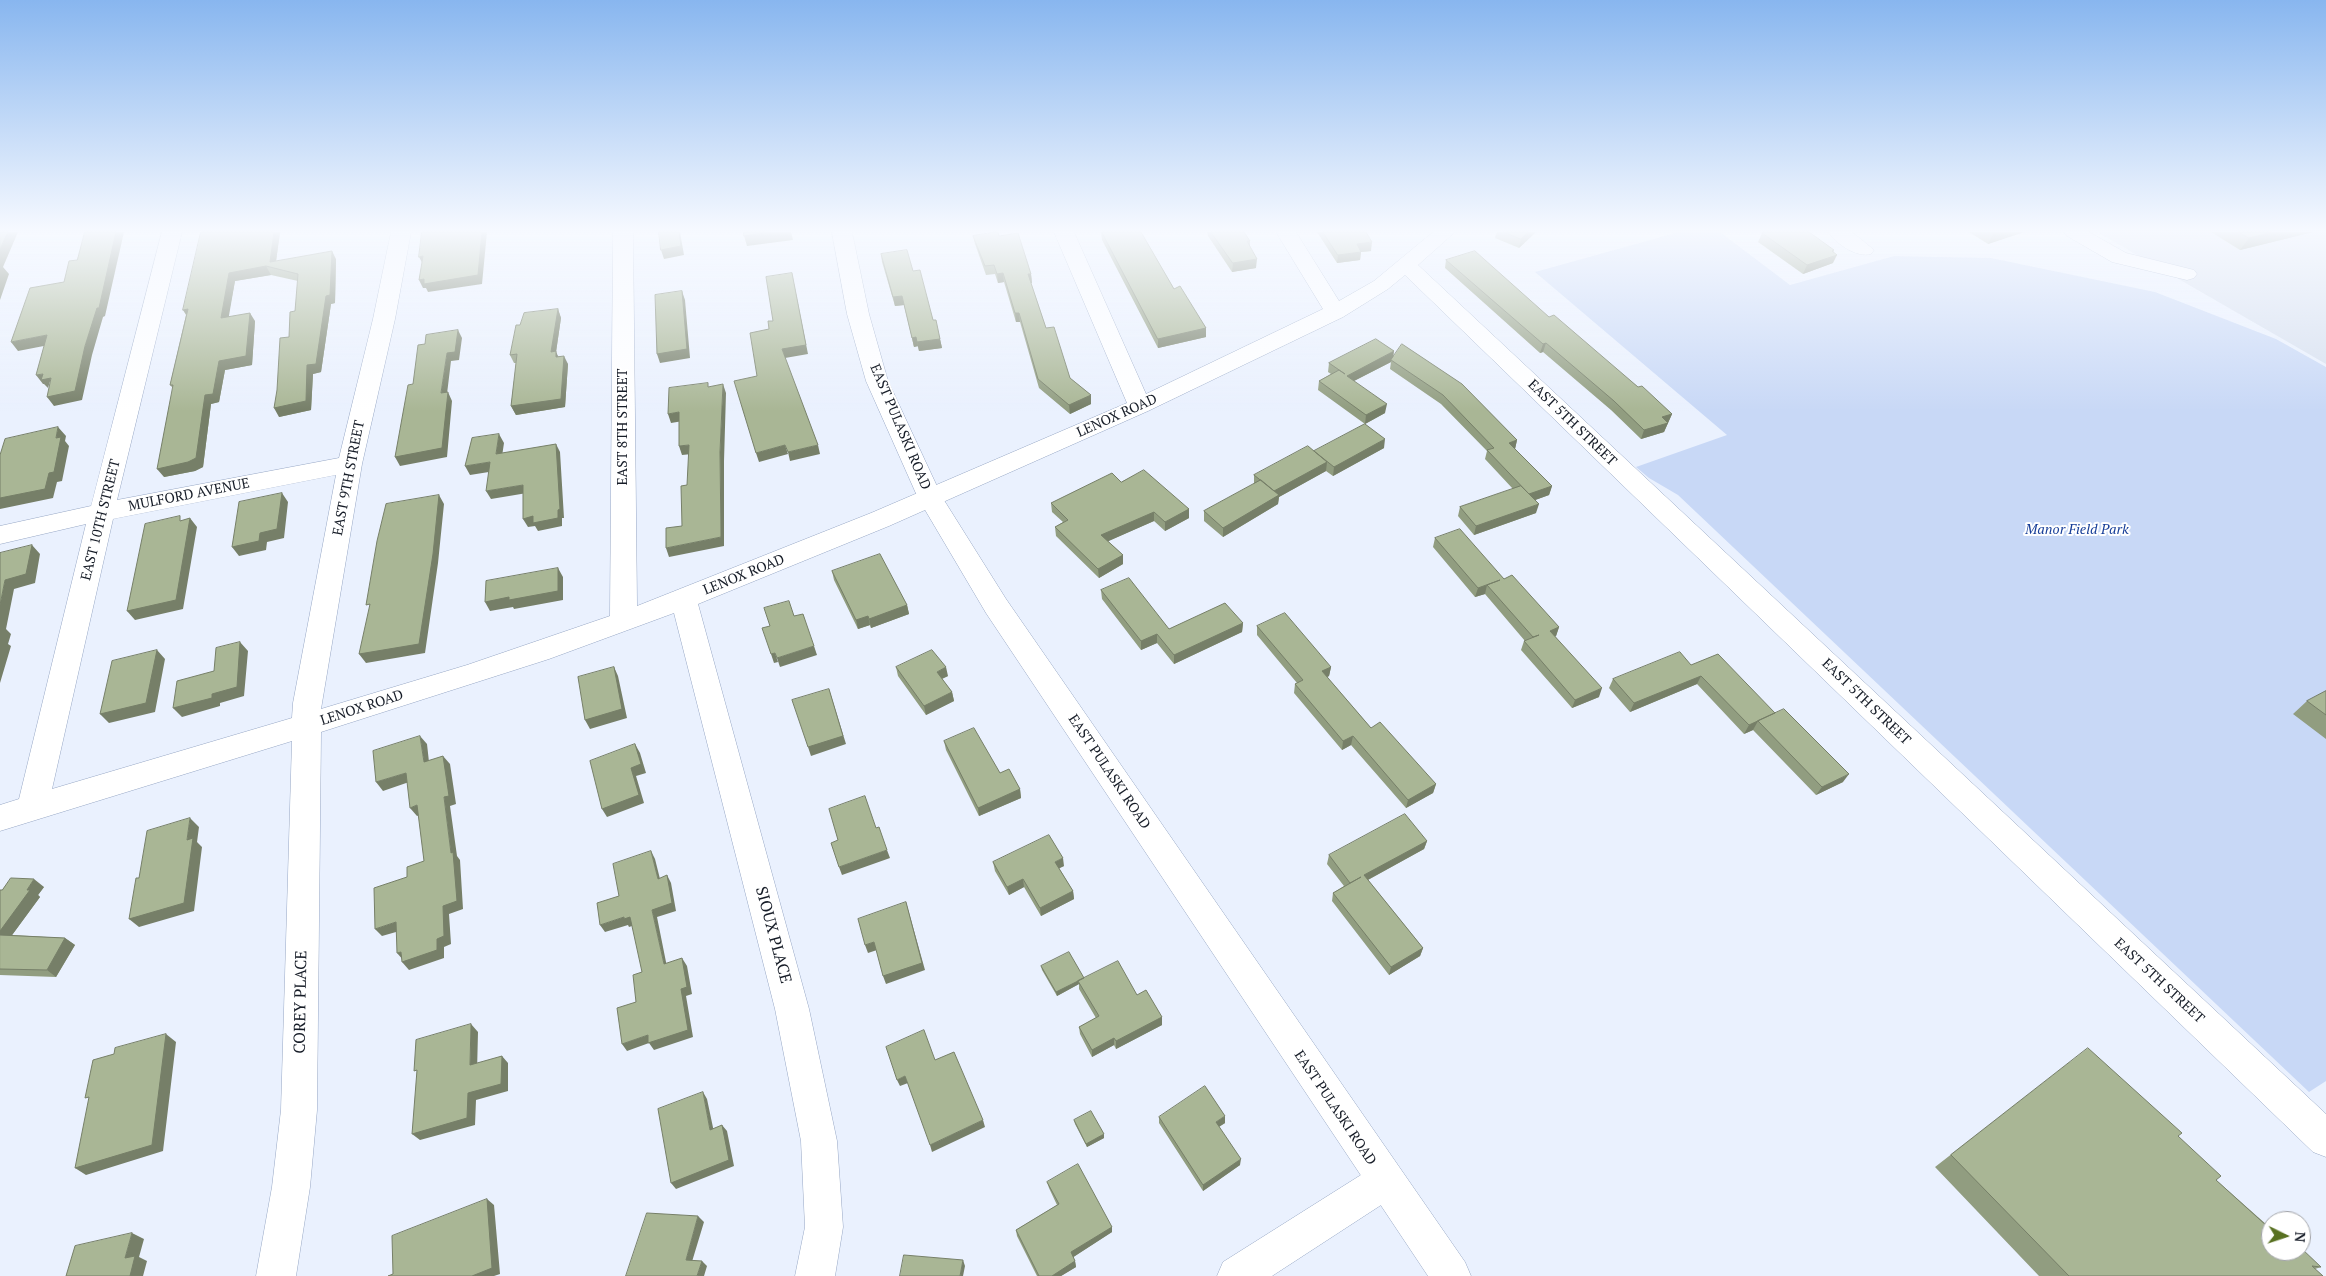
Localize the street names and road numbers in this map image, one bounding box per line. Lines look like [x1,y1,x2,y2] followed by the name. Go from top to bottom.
[866,362,934,492] street label: EAST PULASKI ROAD
[615,368,631,486] street label: EAST 8TH STREET
[1524,376,1620,470] street label: EAST 5TH STREET
[1074,391,1160,441] street label: LENOX ROAD
[330,419,368,537] street label: EAST 9TH STREET
[78,458,124,582] street label: EAST 10TH STREET
[127,475,251,515] street label: MULFORD AVENUE
[701,551,787,599] street label: LENOX ROAD
[1818,655,1914,749] street label: EAST 5TH STREET
[318,687,406,729] street label: LENOX ROAD
[1064,711,1154,833] street label: EAST PULASKI ROAD
[751,885,795,985] street label: SIOUX PLACE
[2110,935,2208,1027] street label: EAST 5TH STREET
[290,950,312,1054] street label: COREY PLACE
[1290,1047,1380,1169] street label: EAST PULASKI ROAD

